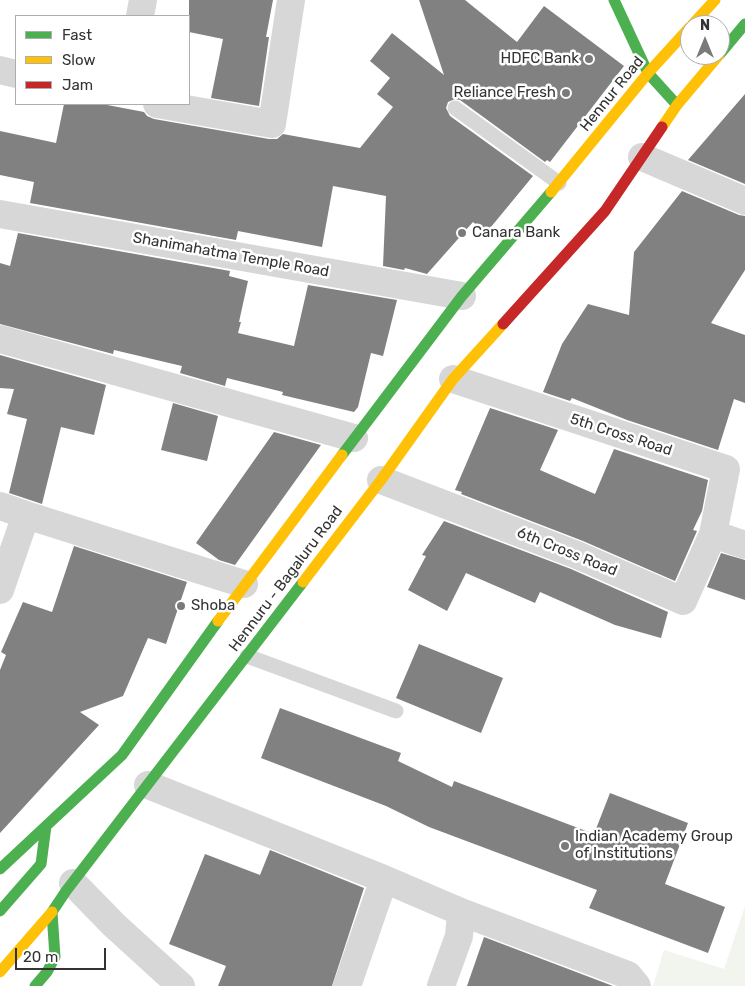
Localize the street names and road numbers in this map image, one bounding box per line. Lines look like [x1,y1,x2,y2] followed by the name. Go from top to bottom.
[576,53,648,135] street label: Hennur Road
[132,229,330,281] street label: Shanimahatma Temple Road
[568,410,674,460] street label: 5th Cross Road
[225,503,347,655] street label: Hennuru - Bagaluru Road
[514,524,620,580] street label: 6th Cross Road

